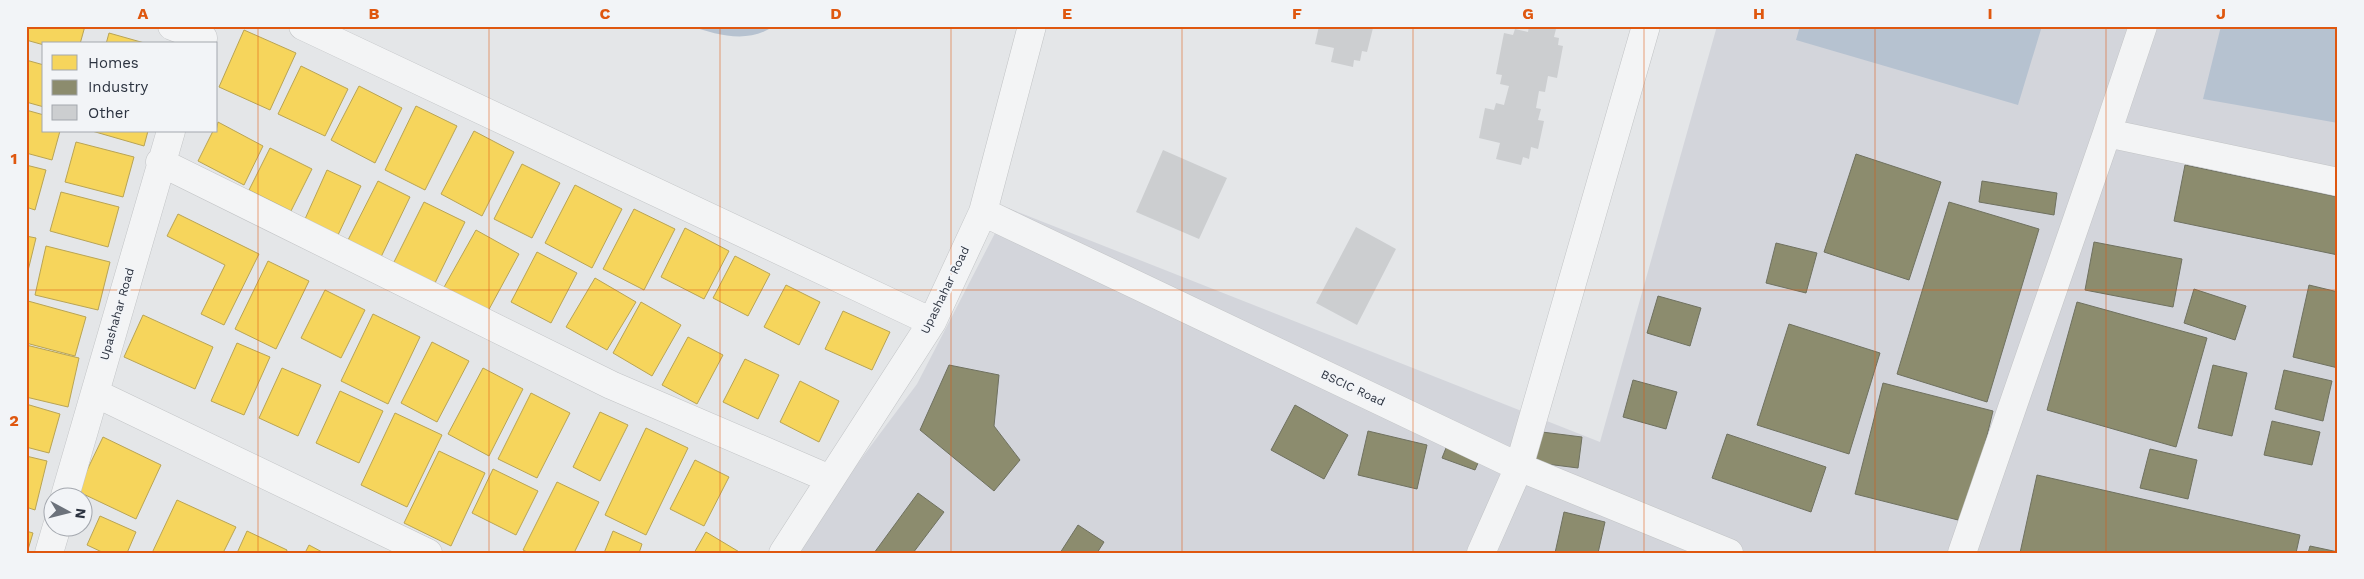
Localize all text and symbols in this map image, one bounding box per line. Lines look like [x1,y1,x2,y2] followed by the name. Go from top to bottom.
[138,4,149,23] text: A
[369,4,380,23] text: B
[600,4,611,23] text: C
[830,4,842,23] text: D
[1062,4,1072,23] text: E
[1292,4,1302,23] text: F
[1522,4,1534,23] text: G
[1753,4,1765,23] text: H
[1987,4,1993,23] text: I
[2216,4,2226,23] text: J
[42,42,218,132] legend
[88,54,139,72] text: Homes
[88,78,149,96] text: Industry
[88,104,130,122] text: Other
[11,149,17,168] text: 1
[918,244,972,336] street label: Upashahar Road
[97,266,137,362] street label: Upashahar Road
[1319,367,1387,409] street label: BSCIC Road
[9,411,19,430] text: 2
[42,486,92,536] north arrow
[72,507,89,520] text: N

